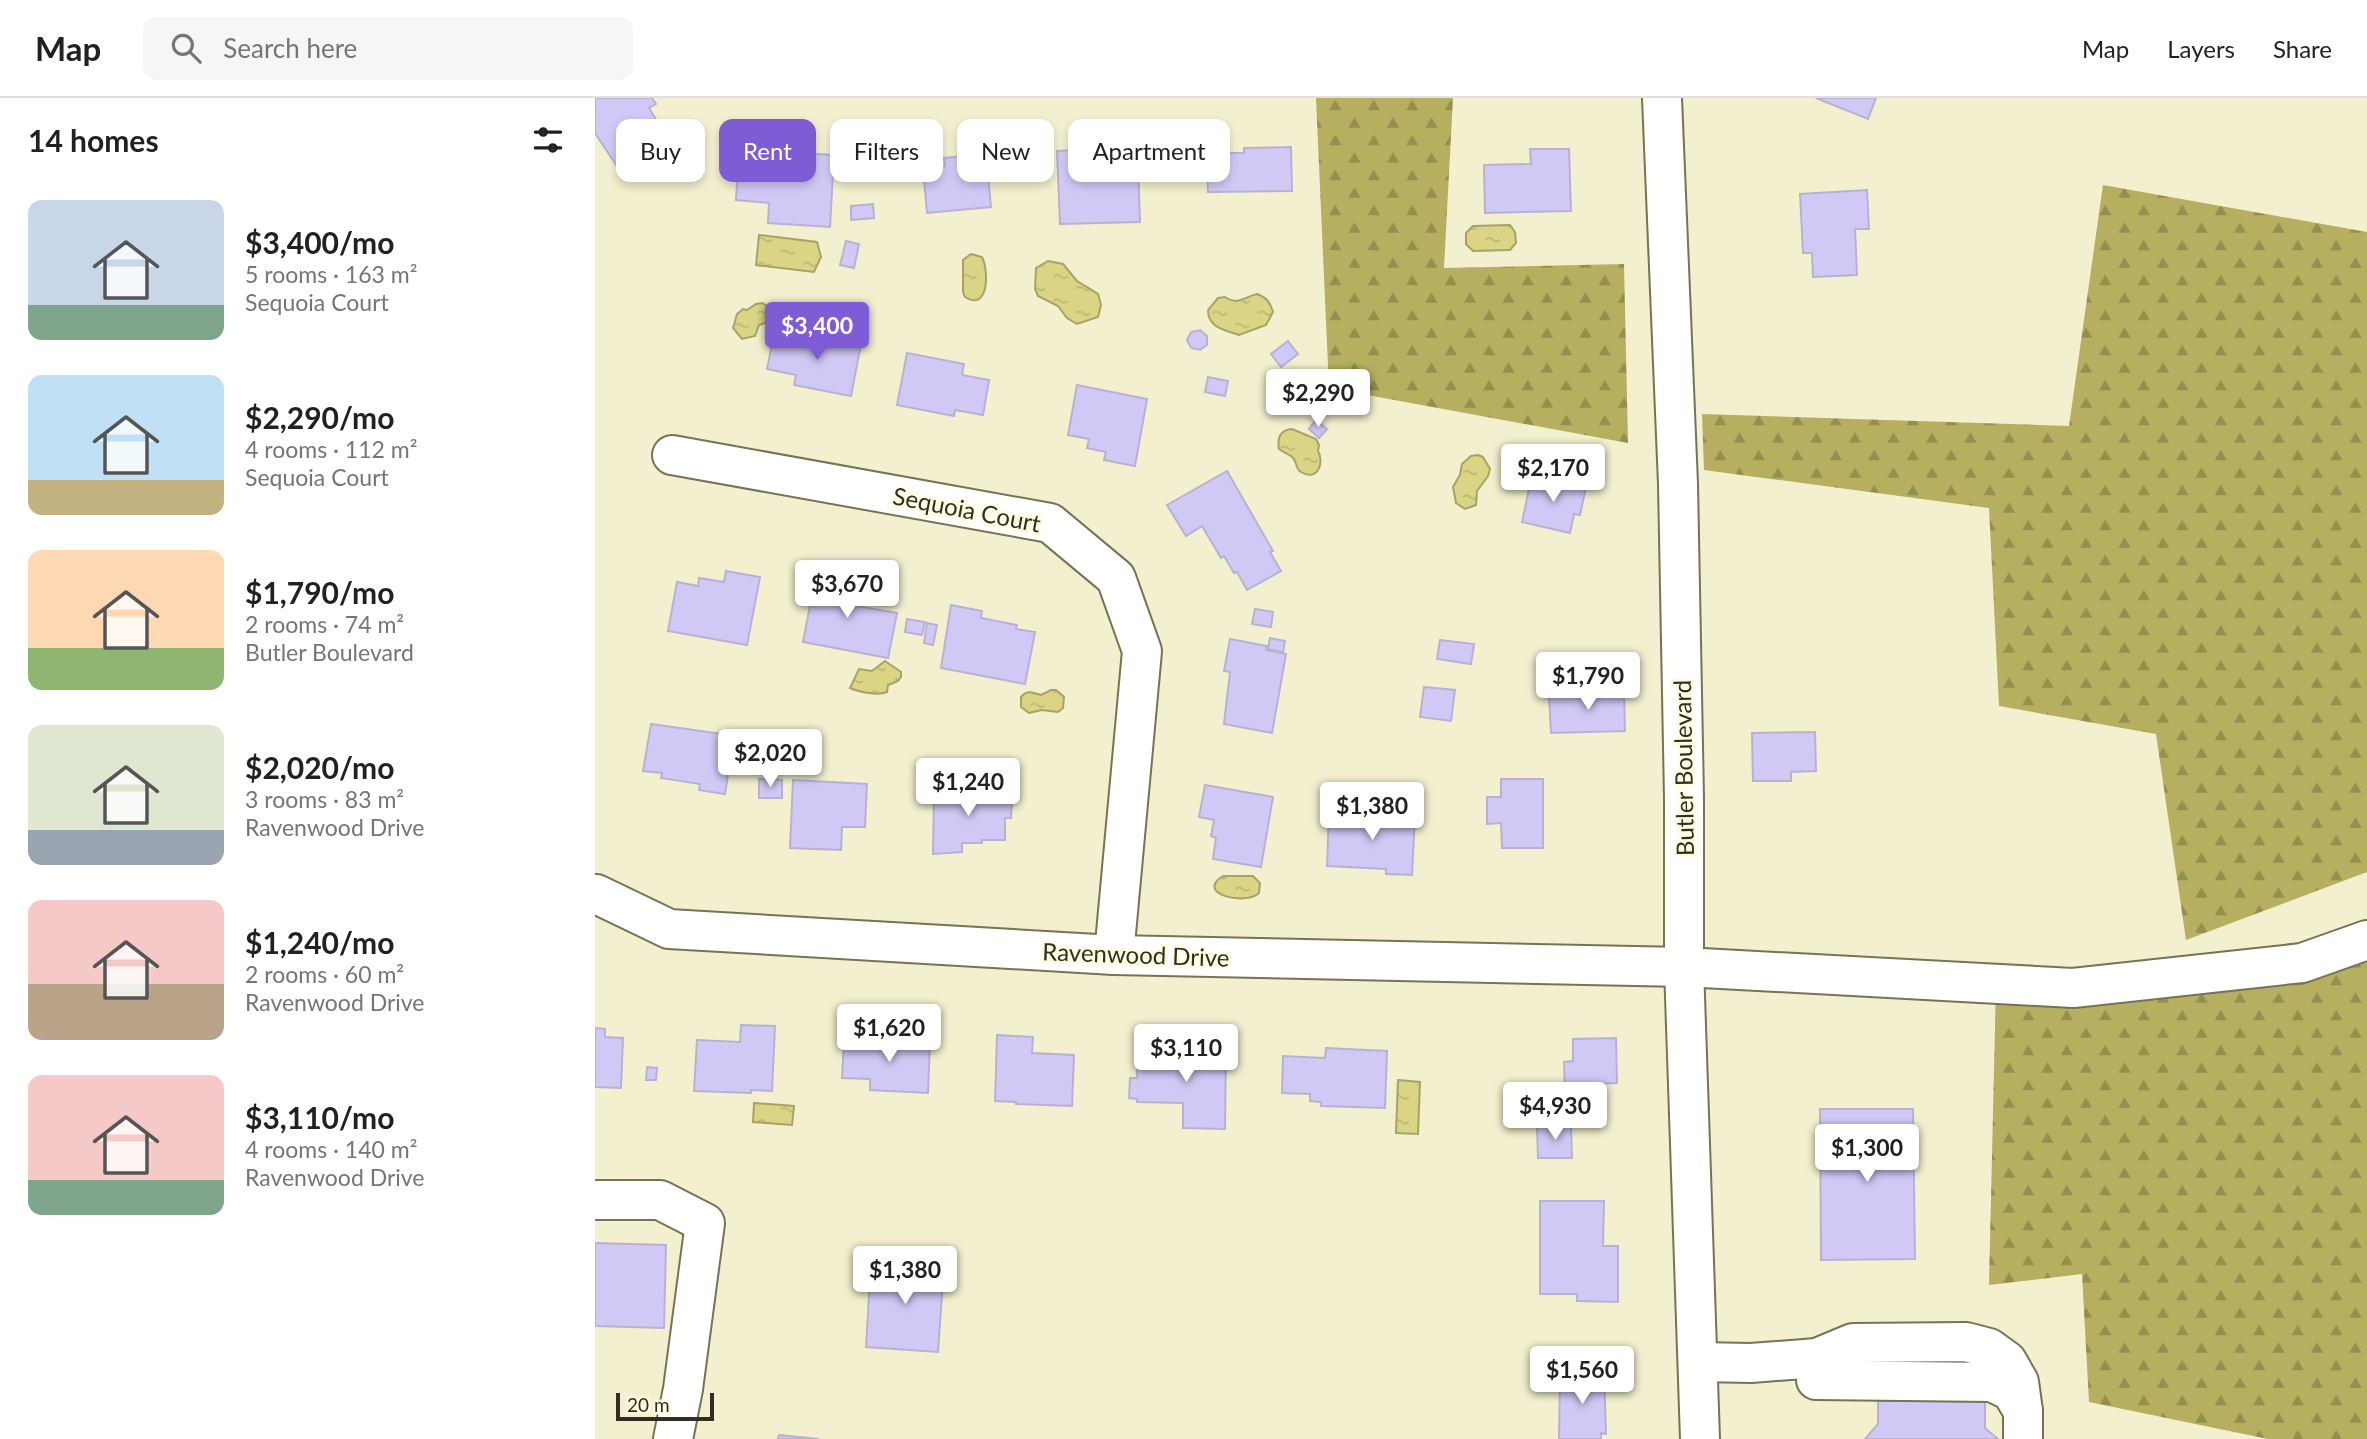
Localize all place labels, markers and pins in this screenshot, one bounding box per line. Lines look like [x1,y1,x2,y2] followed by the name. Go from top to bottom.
[760,302,874,362] pin: $3,400
[1261,370,1375,429] pin: $2,290
[1496,444,1610,504] pin: $2,170
[790,560,904,620] pin: $3,670
[1531,652,1645,712] pin: $1,790
[713,730,827,789] pin: $2,020
[911,758,1025,818] pin: $1,240
[1315,782,1429,842] pin: $1,380
[832,1004,946,1064] pin: $1,620
[1129,1024,1243,1084] pin: $3,110
[1498,1082,1612,1142] pin: $4,930
[1810,1124,1924,1184] pin: $1,300
[848,1246,962,1306] pin: $1,380
[1525,1346,1639,1406] pin: $1,560

